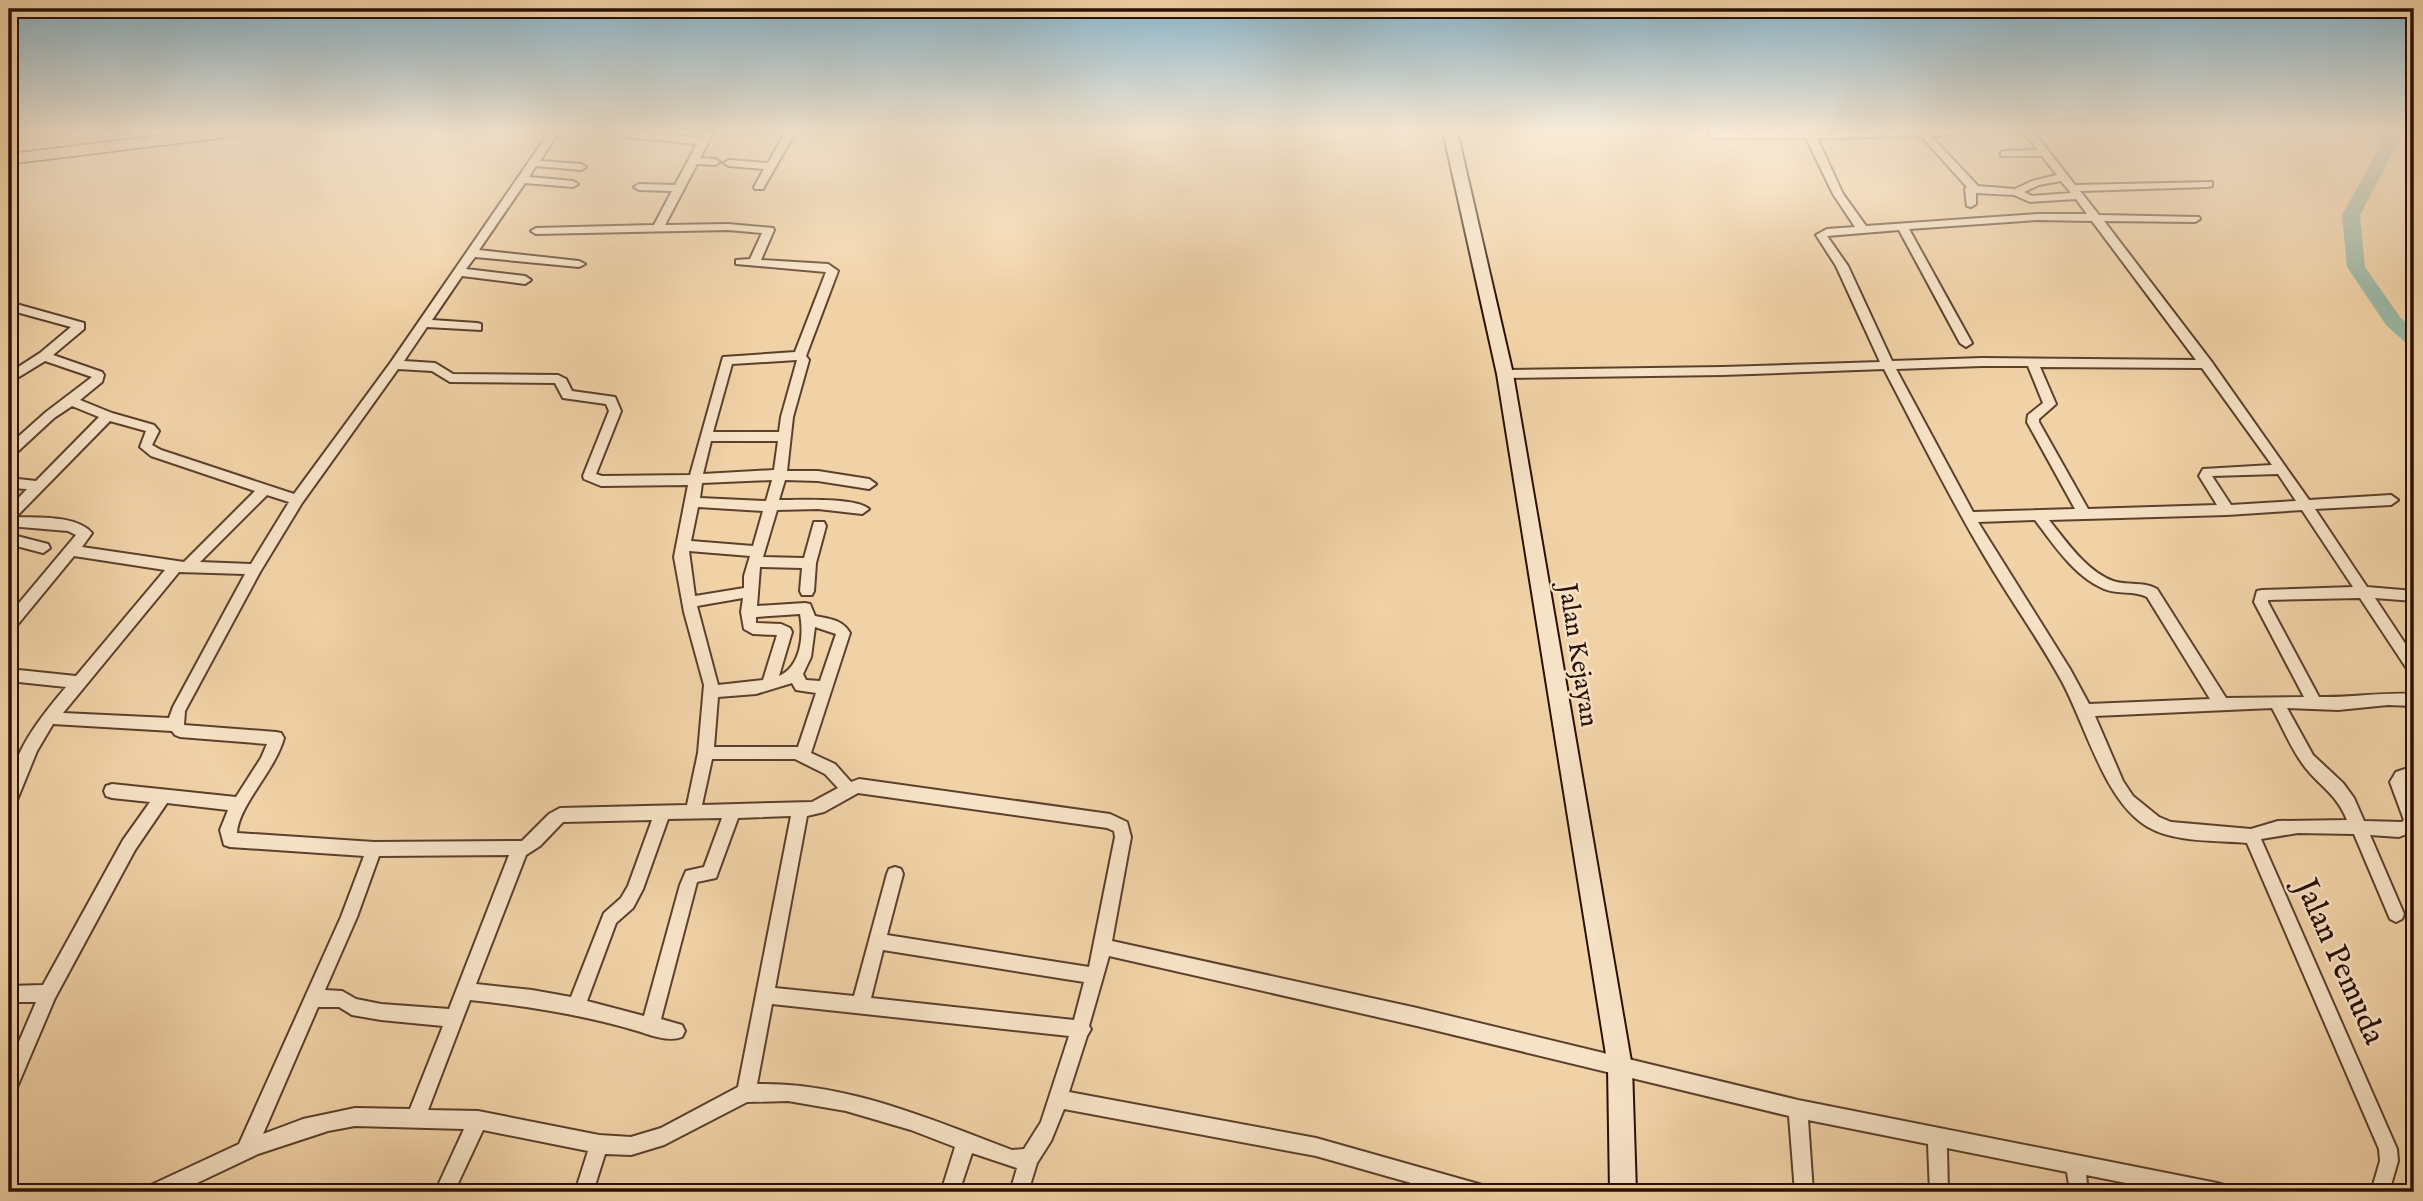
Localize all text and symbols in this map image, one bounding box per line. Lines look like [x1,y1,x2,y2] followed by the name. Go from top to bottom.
[1550,578,1606,729] street label: Jalan Kejayan
[2283,870,2394,1052] street label: Jalan Pemuda

